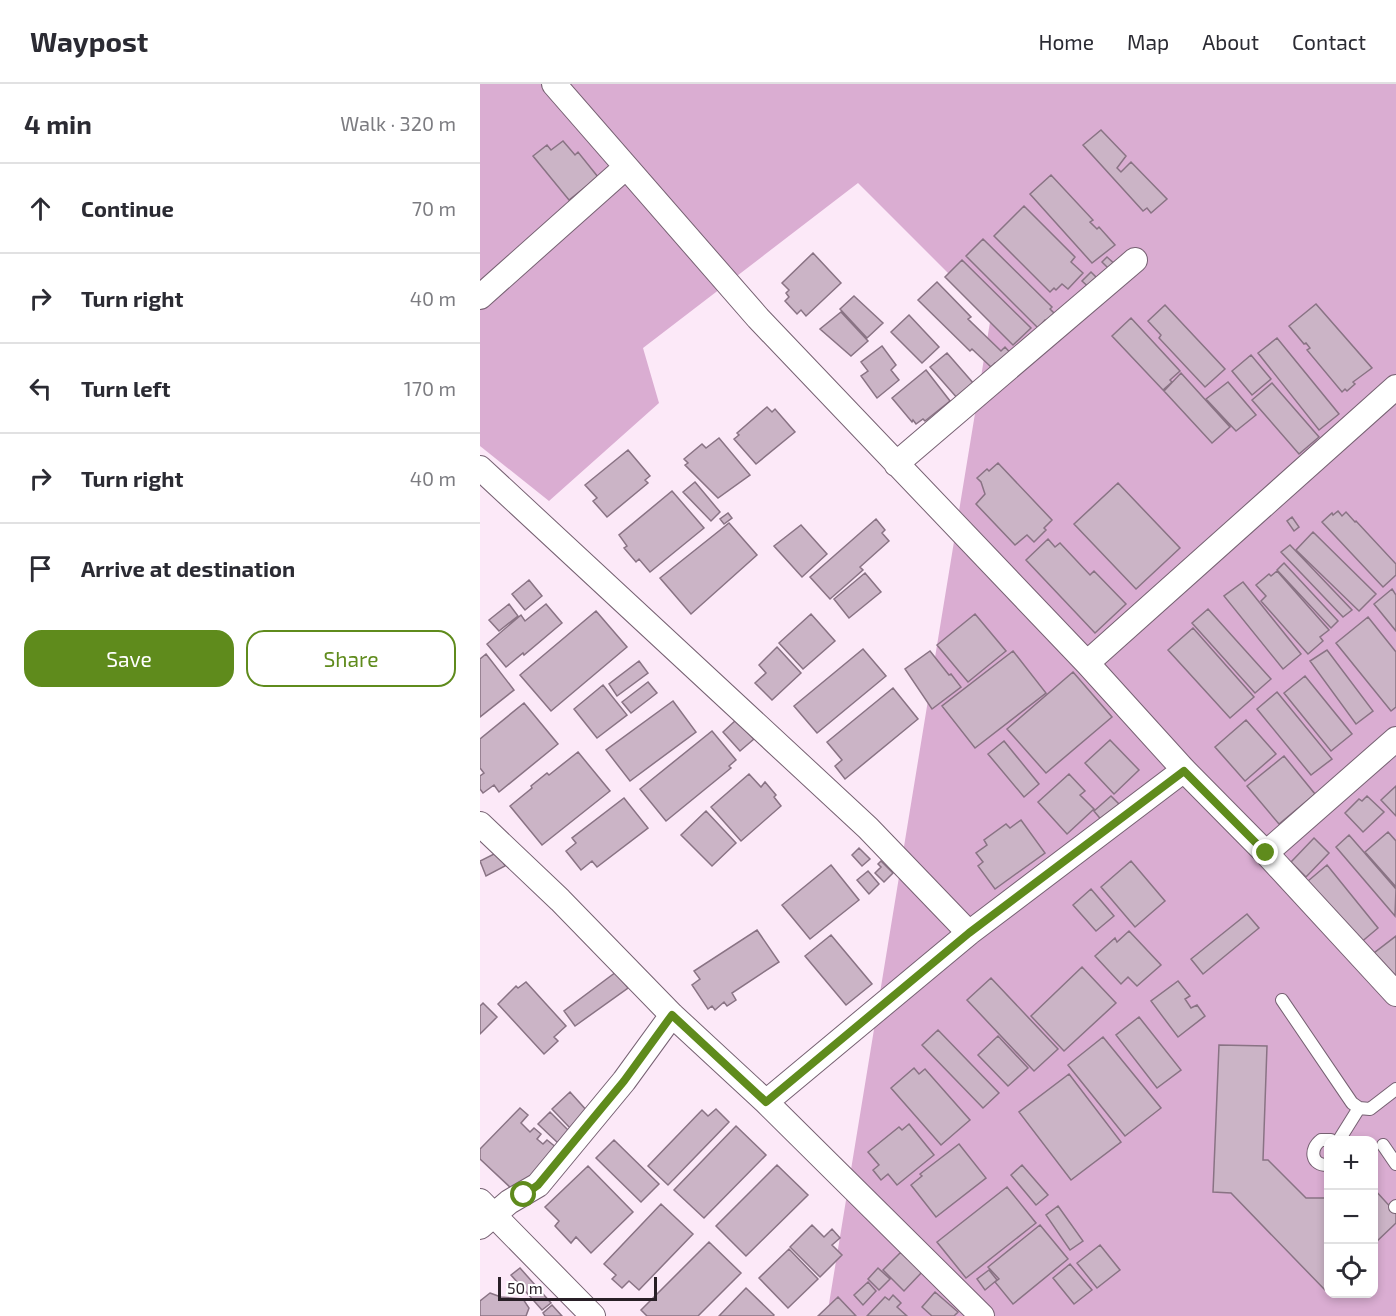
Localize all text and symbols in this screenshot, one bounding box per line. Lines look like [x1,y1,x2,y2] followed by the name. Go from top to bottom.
[30,24,148,58] text: Waypost
[1038,29,1094,54] text: Home
[1127,29,1169,54] text: Map
[1202,29,1259,54] text: About
[1292,29,1366,54] text: Contact
[24,108,92,139] text: 4 min
[340,111,456,135] text: Walk · 320 m
[24,192,57,225] icon: ahead
[81,195,174,221] text: Continue
[412,196,456,220] text: 70 m
[24,282,57,315] icon: right
[81,285,183,311] text: Turn right
[410,286,456,310] text: 40 m
[24,372,57,405] icon: left
[81,375,170,401] text: Turn left
[404,376,456,400] text: 170 m
[24,462,57,495] icon: right
[81,465,183,491] text: Turn right
[410,466,456,490] text: 40 m
[24,552,57,585] icon: arrive
[81,555,295,581] text: Arrive at destination
[24,630,234,687] button: Save
[246,630,456,687] button: Share
[1252,839,1278,865] route end
[1324,1136,1378,1298] map controls
[1324,1136,1378,1190] button: +
[510,1181,536,1207] route start
[1324,1190,1378,1244] button: −
[1324,1244,1378,1298] button: locate
[498,1274,657,1302] scale bar
[507,1278,543,1297] text: 50 m

